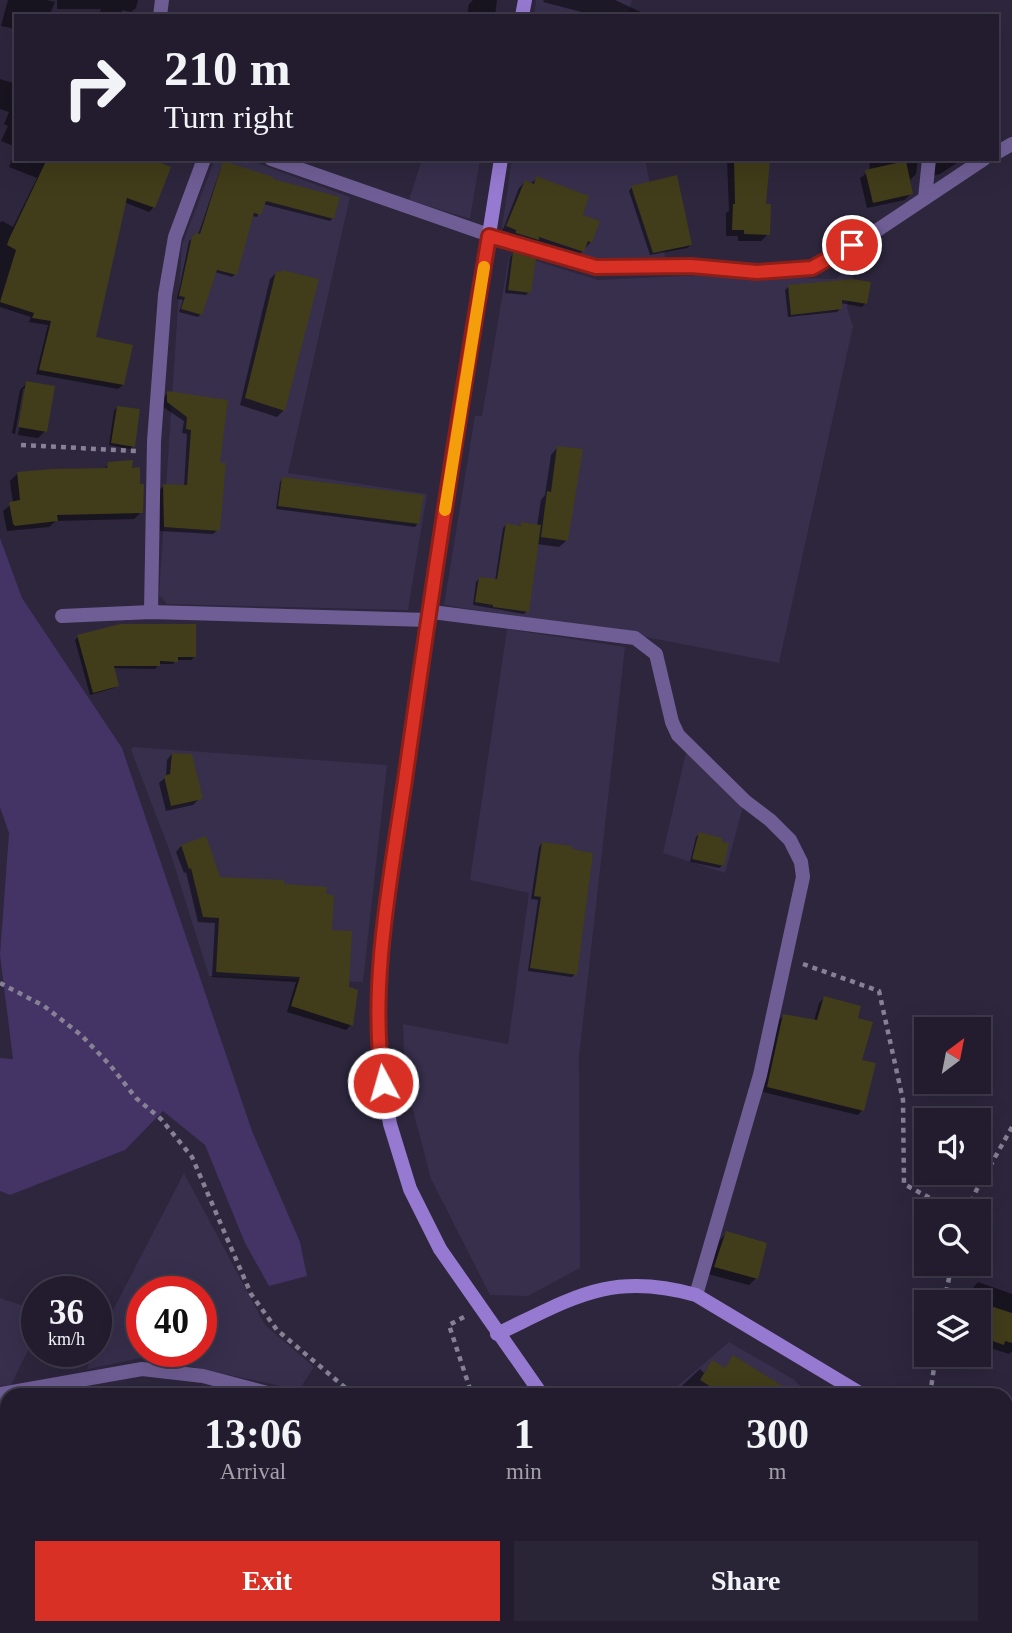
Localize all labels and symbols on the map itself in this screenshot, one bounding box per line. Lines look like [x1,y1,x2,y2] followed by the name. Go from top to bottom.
[822,215,882,275] pin
[914,1017,990,1094] north arrow
[346,1046,420,1120] position arrow
[126,1276,217,1367] speed limit sign: 40

